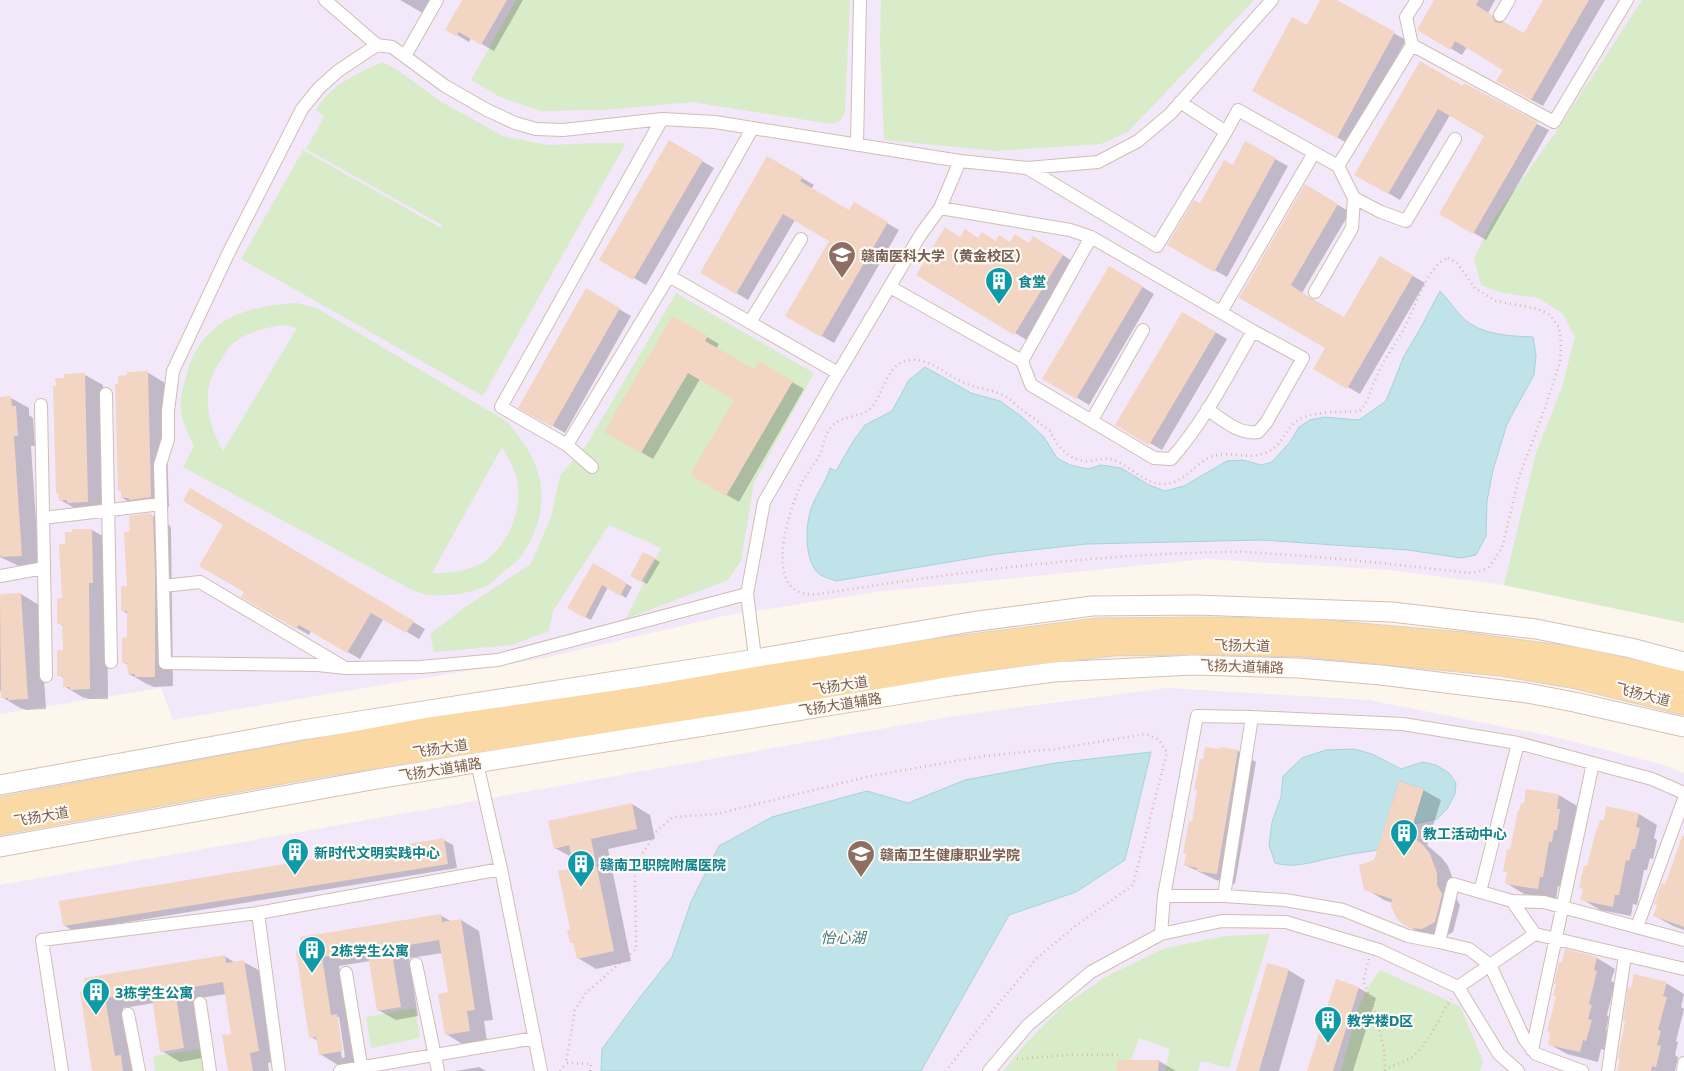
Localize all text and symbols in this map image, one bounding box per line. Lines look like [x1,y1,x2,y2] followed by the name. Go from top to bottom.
[827,240,857,279] school or university icon: 赣南医科大学（黄金校区）
[861,247,1029,264] place label: 赣南医科大学（黄金校区）
[984,266,1014,305] building icon: 食堂
[1018,273,1046,290] place label: 食堂
[1214,636,1270,654] street label: 飞扬大道
[1200,656,1284,676] street label: 飞扬大道辅路
[811,672,869,698] street label: 飞扬大道
[1614,679,1672,709] street label: 飞扬大道
[797,689,883,719] street label: 飞扬大道辅路
[411,735,469,761] street label: 飞扬大道
[397,754,483,784] street label: 飞扬大道辅路
[12,803,70,829] street label: 飞扬大道
[1389,818,1419,857] building icon: 教工活动中心
[1423,825,1507,842] place label: 教工活动中心
[280,837,310,876] building icon: 新时代文明实践中心
[846,839,876,878] school or university icon: 赣南卫生健康职业学院
[314,844,440,861] place label: 新时代文明实践中心
[880,846,1020,863] place label: 赣南卫生健康职业学院
[566,849,596,888] building icon: 赣南卫职院附属医院
[600,856,726,873] place label: 赣南卫职院附属医院
[820,928,867,946] water label: 怡心湖
[297,935,327,974] building icon: 2栋学生公寓
[331,942,409,959] place label: 2栋学生公寓
[81,977,111,1016] building icon: 3栋学生公寓
[115,984,193,1001] place label: 3栋学生公寓
[1313,1005,1343,1044] building icon: 教学楼D区
[1347,1012,1413,1029] place label: 教学楼D区

